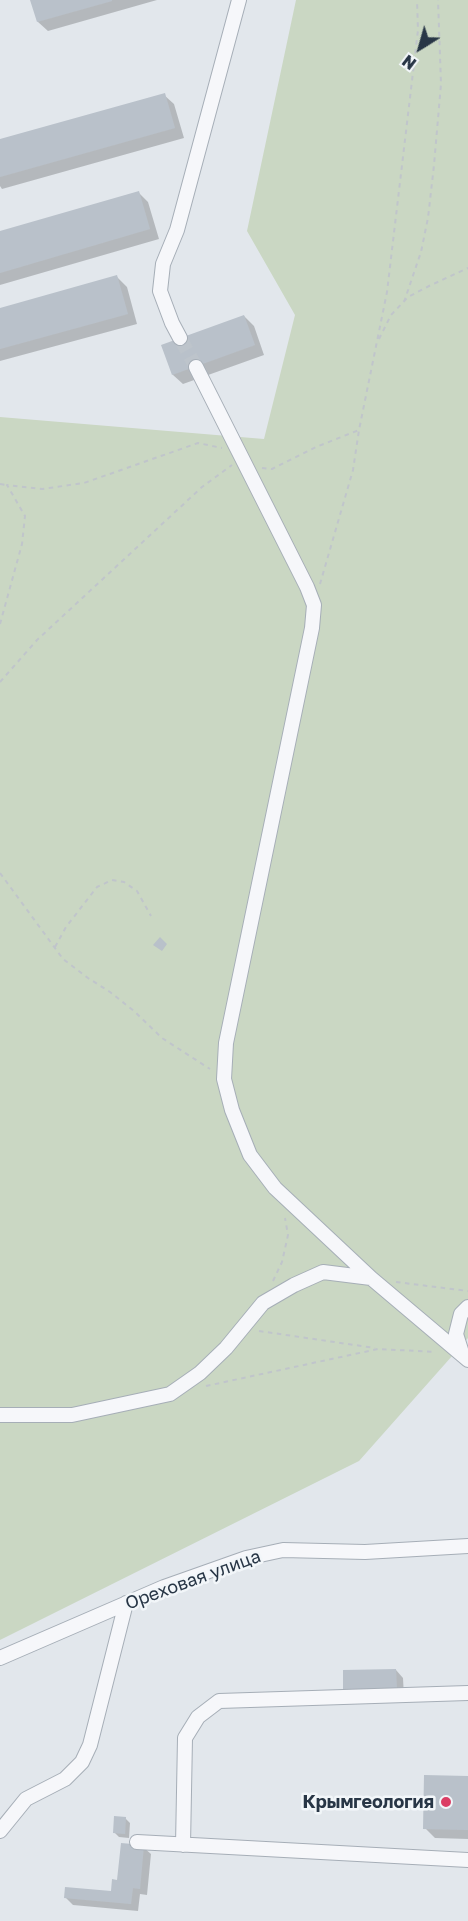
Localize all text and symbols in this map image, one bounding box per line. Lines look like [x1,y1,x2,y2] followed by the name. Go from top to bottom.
[390,18,450,78] north arrow
[398,51,420,74] text: N
[122,1545,264,1615] street label: Ореховая улица
[302,1791,434,1813] place label: Крымгеология
[439,1795,453,1809] marker: Крымгеология

